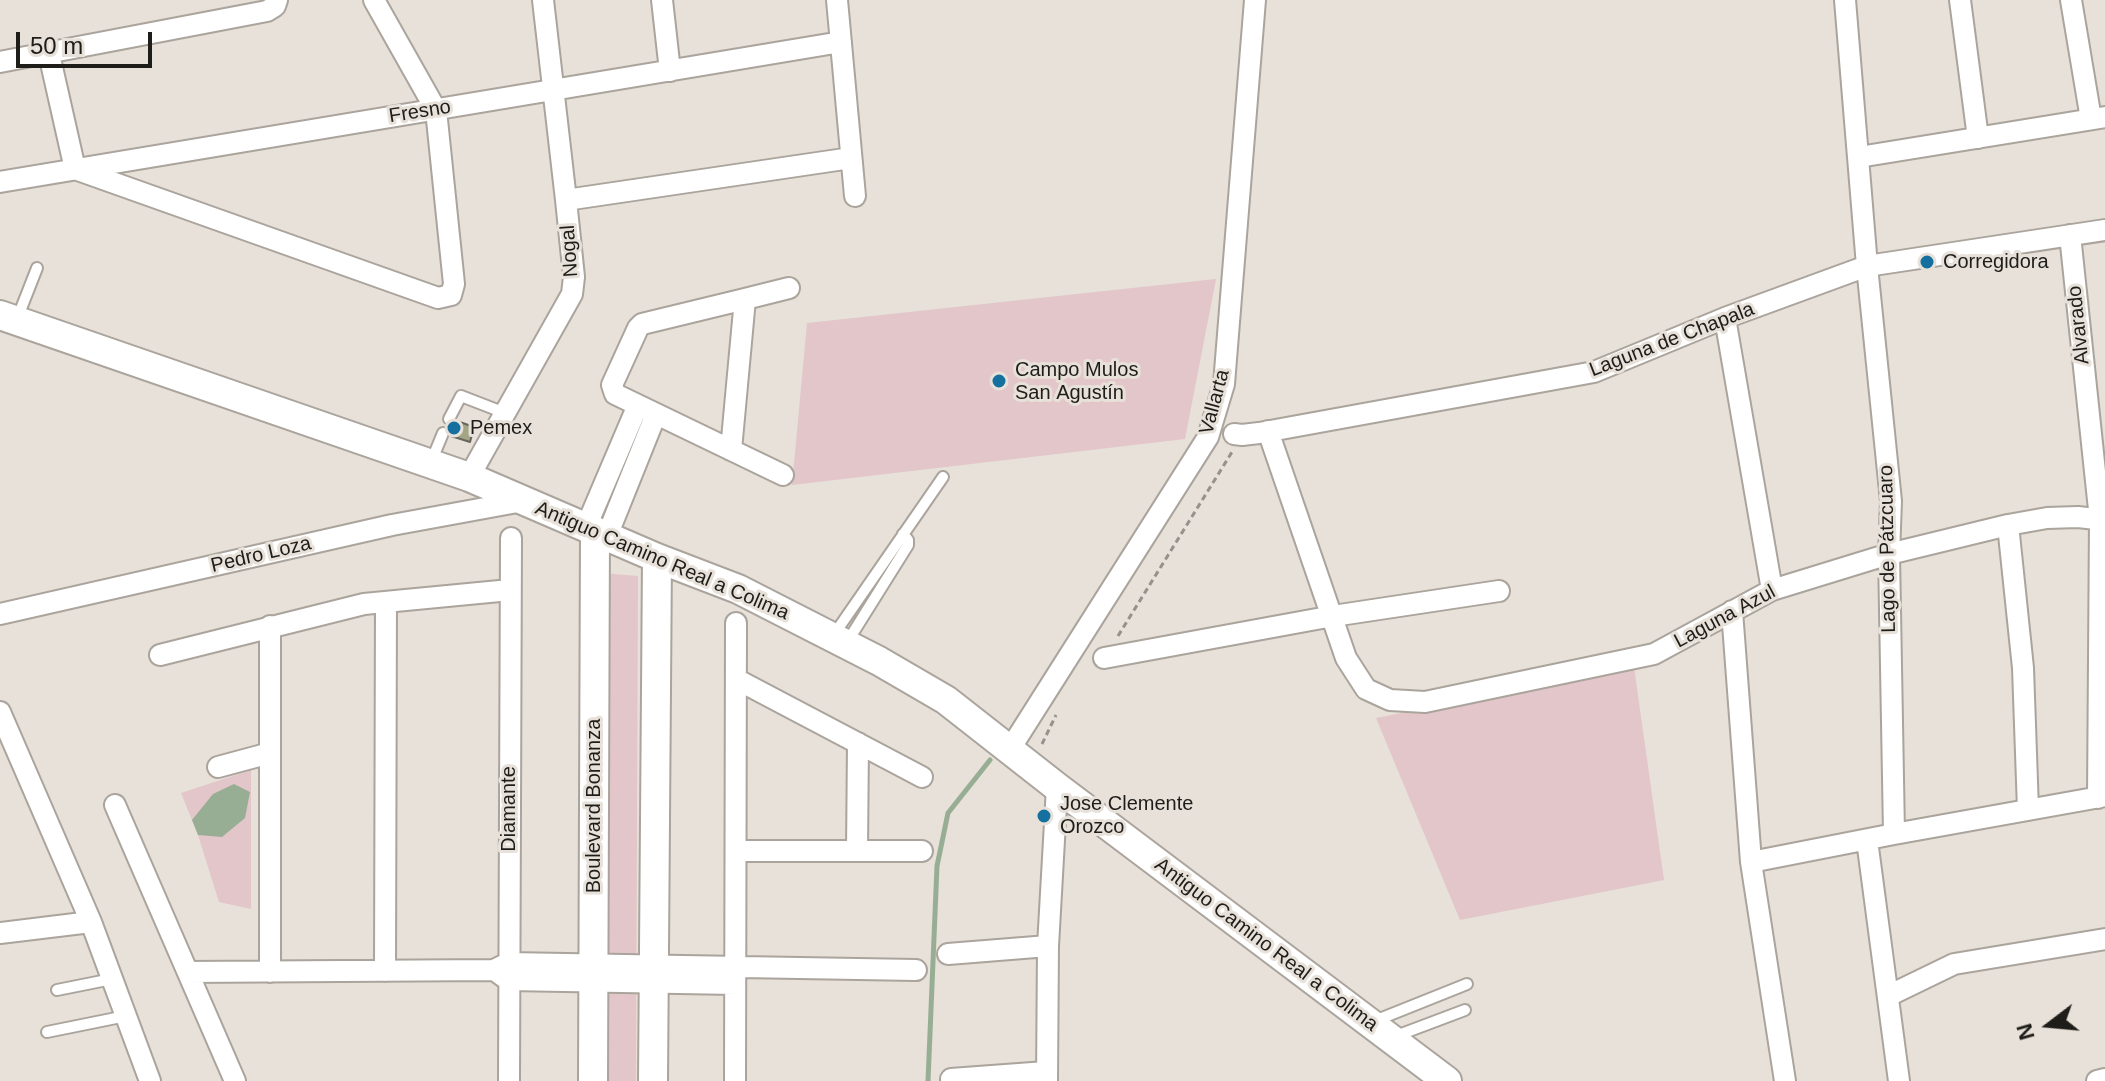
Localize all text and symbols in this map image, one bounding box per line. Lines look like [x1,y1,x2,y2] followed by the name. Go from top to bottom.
[20,16,156,66] scale bar
[30,32,83,59] text: 50 m
[387,95,453,129] street label: Fresno
[556,224,584,278] street label: Nogal
[1943,250,2049,274] place label: Corregidora
[1918,253,1936,271] marker: Corregidora
[2063,284,2095,366] street label: Alvarado
[1586,298,1758,382] street label: Laguna de Chapala
[1015,358,1138,405] place label: Campo Mulos San Agustín
[1195,367,1235,437] street label: Vallarta
[990,372,1008,390] marker: Campo Mulos San Agustín
[470,416,532,440] place label: Pemex
[445,419,463,437] marker: Pemex
[1875,465,1901,633] street label: Lago de Pátzcuaro
[531,497,793,625] street label: Antiguo Camino Real a Colima
[208,532,314,578] street label: Pedro Loza
[1670,580,1780,654] street label: Laguna Azul
[582,719,606,893] street label: Boulevard Bonanza
[497,766,521,852] street label: Diamante
[1060,792,1193,839] place label: Jose Clemente Orozco
[1035,807,1053,825] marker: Jose Clemente Orozco
[1150,853,1382,1037] street label: Antiguo Camino Real a Colima
[2009,985,2089,1065] north arrow
[2011,1021,2040,1043] text: N

